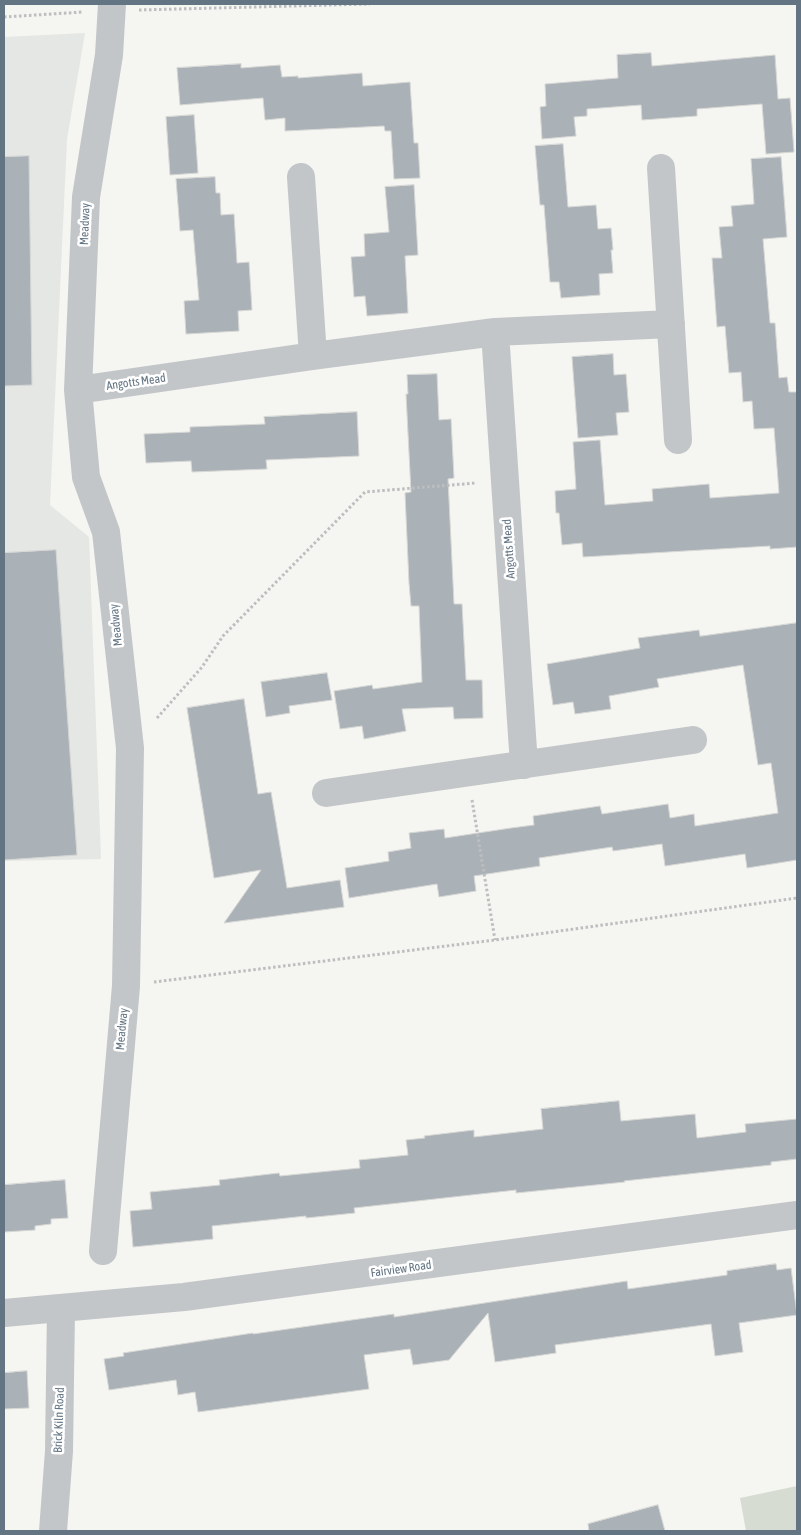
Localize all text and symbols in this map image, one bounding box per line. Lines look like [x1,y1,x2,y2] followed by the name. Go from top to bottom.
[77,203,93,245] street label: Meadway
[105,371,167,393] street label: Angotts Mead
[500,519,518,579] street label: Angotts Mead
[107,603,125,647] street label: Meadway
[113,1007,131,1051] street label: Meadway
[370,1258,432,1280] street label: Fairview Road
[51,1387,67,1453] street label: Brick Kiln Road

